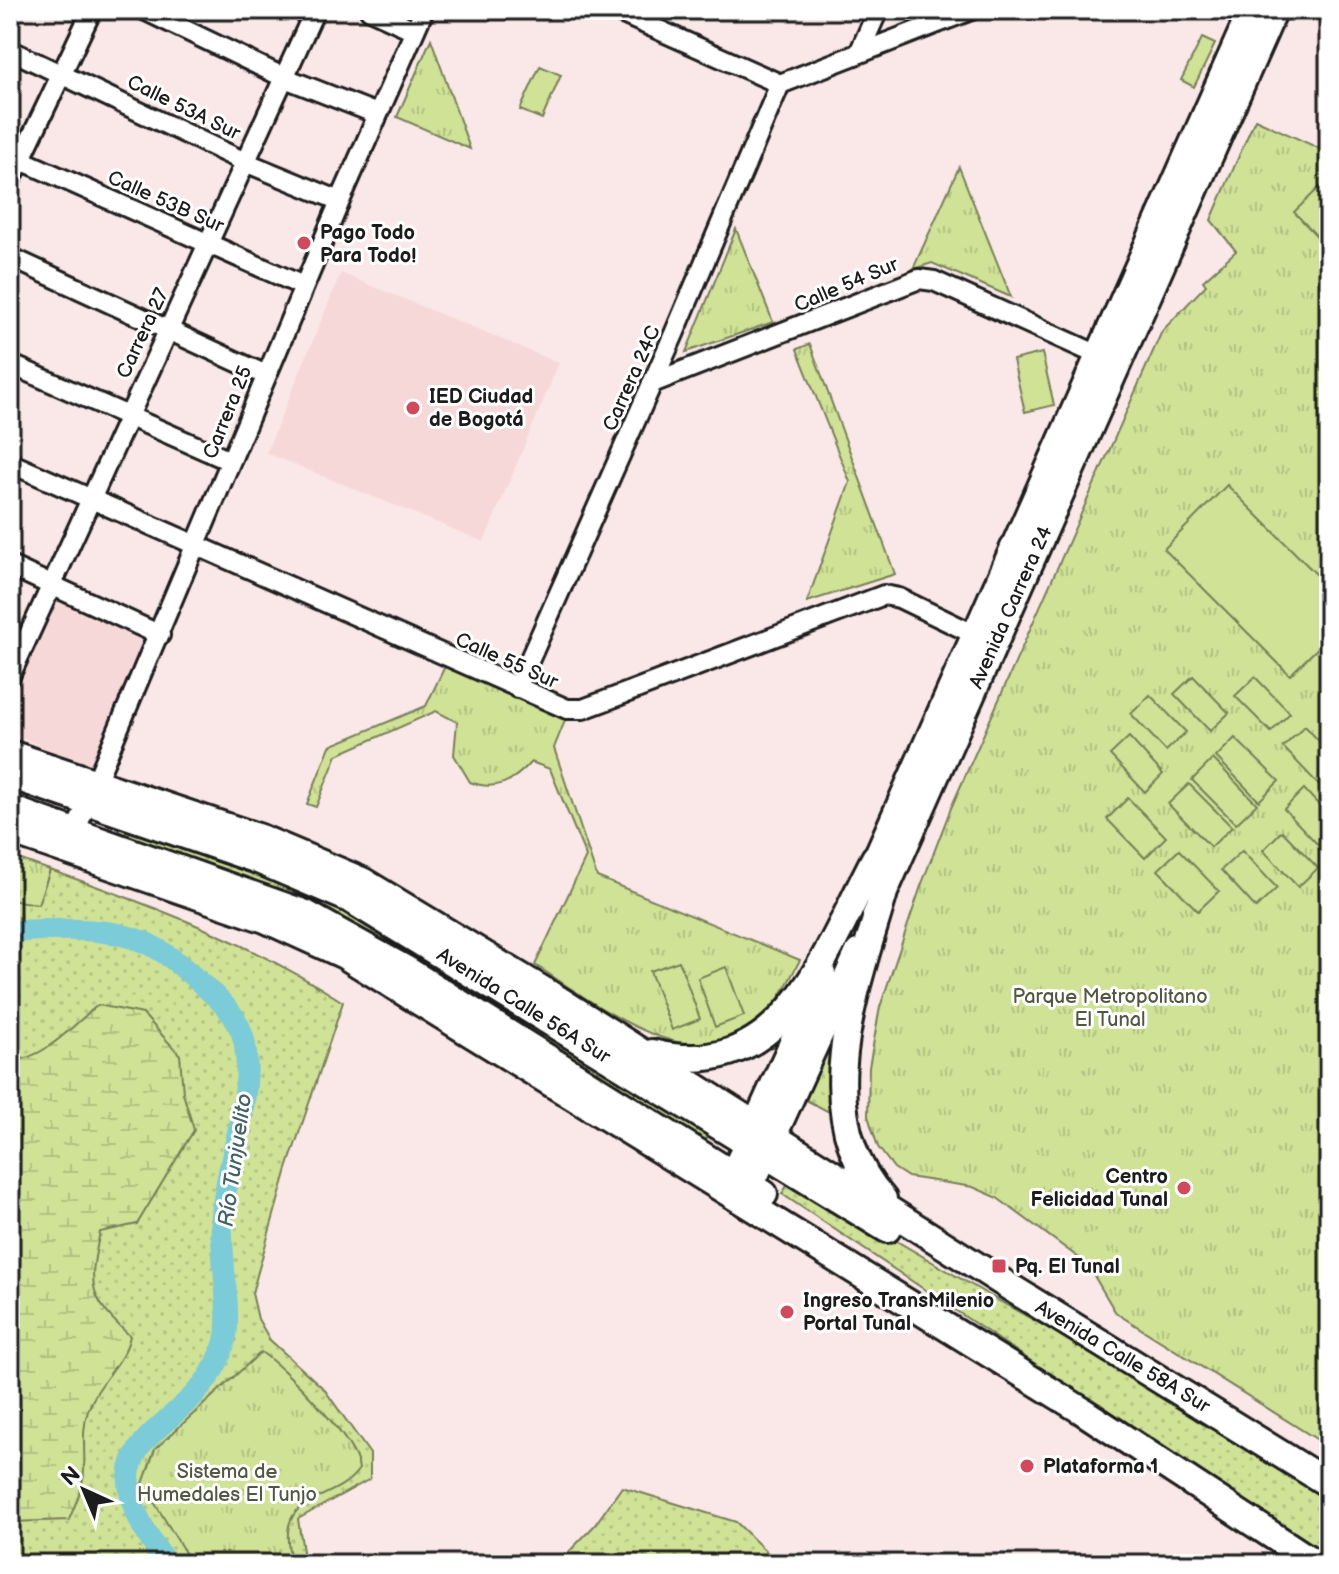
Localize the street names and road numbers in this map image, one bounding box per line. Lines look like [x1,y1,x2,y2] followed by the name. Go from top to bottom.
[123,70,245,146] street label: Calle 53A Sur
[104,166,228,239] street label: Calle 53B Sur
[791,252,903,318] street label: Calle 54 Sur
[112,284,174,382] street label: Carrera 27
[598,322,666,435] street label: Carrera 24C
[198,362,257,462] street label: Carrera 25
[964,522,1058,693] street label: Avenida Carrera 24
[451,628,562,695] street label: Calle 55 Sur
[432,943,615,1069] street label: Avenida Calle 56A Sur
[1031,1295,1215,1419] street label: Avenida Calle 58A Sur

